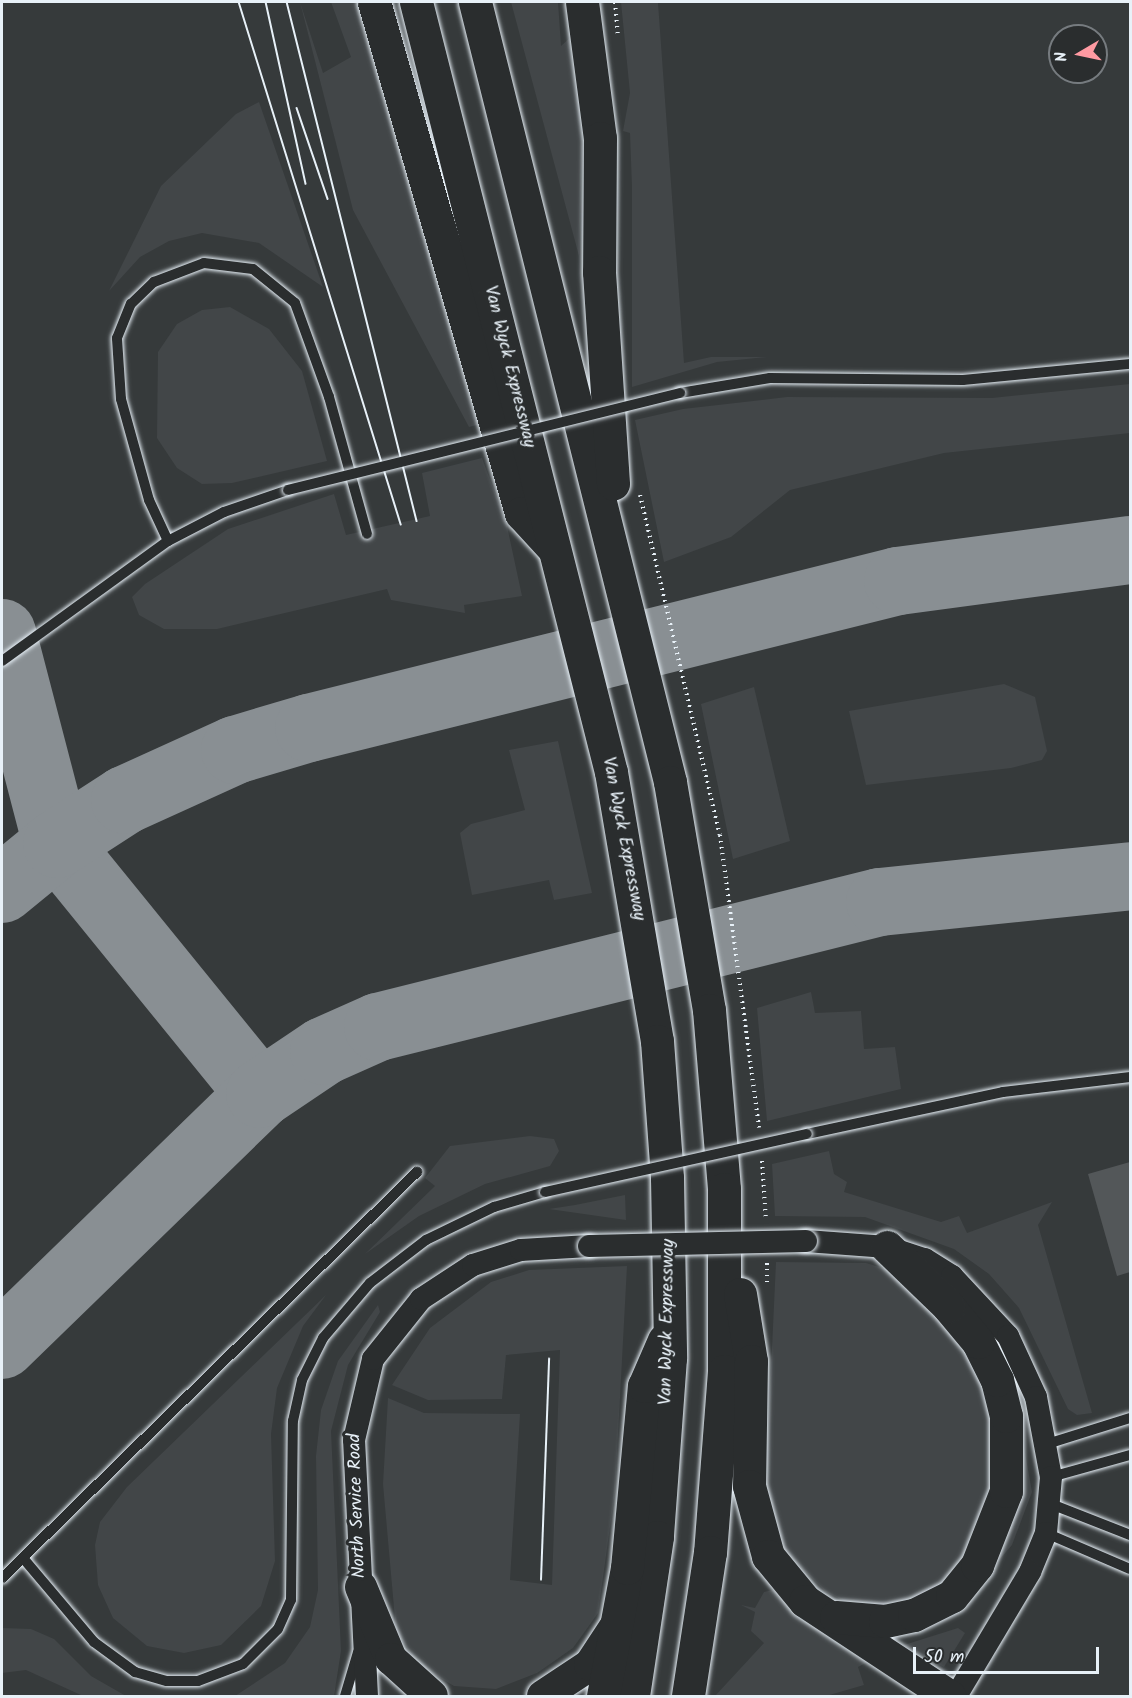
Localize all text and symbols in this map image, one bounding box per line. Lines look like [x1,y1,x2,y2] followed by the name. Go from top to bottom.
[1048,24,1108,84] north arrow
[1049,50,1075,64] text: N
[478,284,540,450] street label: Van Wyck Expressway
[597,755,649,923] street label: Van Wyck Expressway
[656,1239,680,1405] street label: Van Wyck Expressway
[345,1433,371,1579] street label: North Service Road
[916,1635,1102,1673] scale bar
[924,1643,964,1672] text: 50 m

